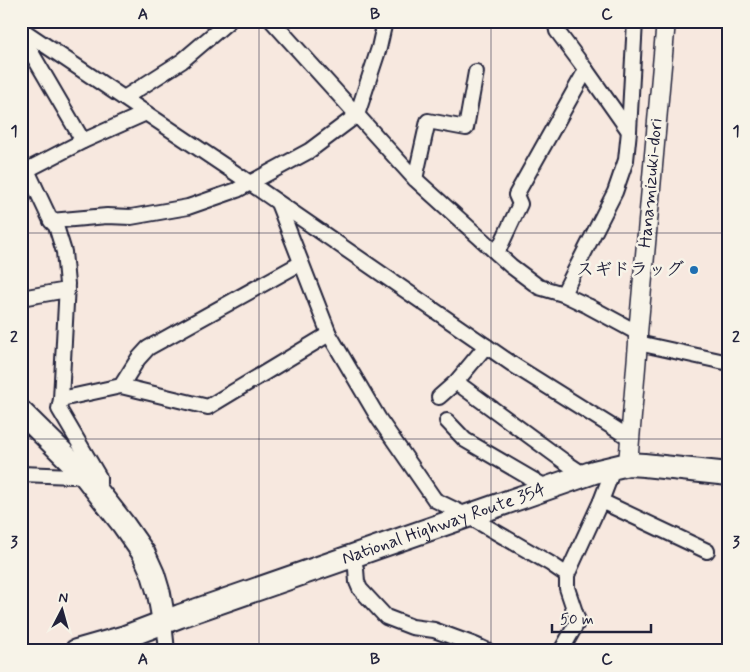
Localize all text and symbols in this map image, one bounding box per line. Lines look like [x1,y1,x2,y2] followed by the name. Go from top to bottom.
[138,4,148,25] text: A
[370,4,380,25] text: B
[601,4,613,25] text: C
[633,117,669,249] street label: Hanamizuki-dori
[10,121,18,142] text: 1
[732,121,740,142] text: 1
[576,258,684,282] place label: スギドラッグ
[688,264,700,276] marker: スギドラッグ
[10,327,18,348] text: 2
[732,327,740,348] text: 2
[339,478,549,571] street label: National Highway Route 354
[10,532,18,553] text: 3
[732,532,740,553] text: 3
[38,584,88,634] north arrow
[58,589,69,608] text: N
[552,602,651,634] scale bar
[560,610,594,630] text: 50 m
[138,649,148,670] text: A
[370,649,380,670] text: B
[601,649,613,670] text: C

